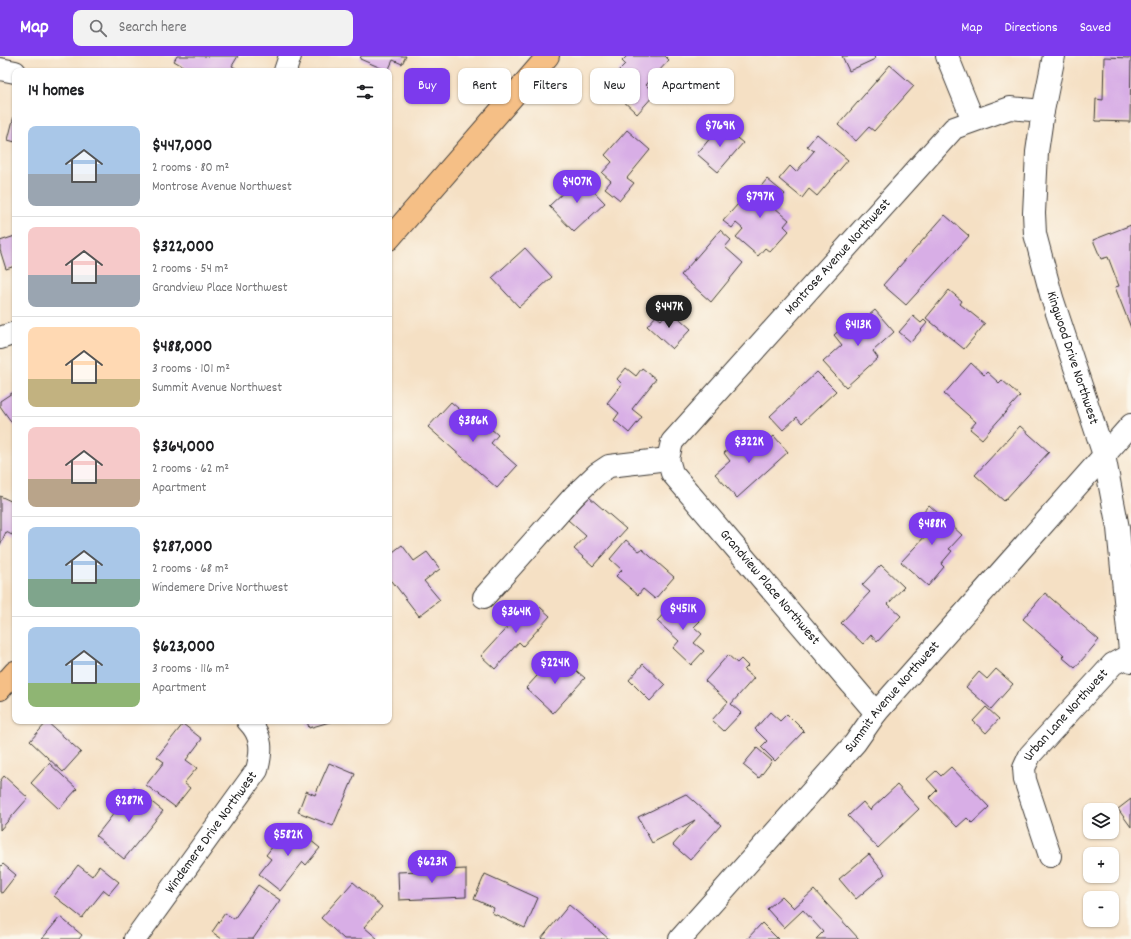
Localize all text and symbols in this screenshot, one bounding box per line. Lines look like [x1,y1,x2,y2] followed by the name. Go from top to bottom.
[73,10,353,46] search box
[20,15,49,42] text: Map
[87,17,109,39] icon: search
[119,17,187,39] text: Search here
[961,18,983,38] text: Map
[1005,18,1058,38] text: Directions
[1080,18,1111,38] text: Saved
[404,68,450,104] chip: Buy
[458,68,511,104] chip: Rent
[519,68,582,104] chip: Filters
[590,68,640,104] chip: New
[648,68,734,104] chip: Apartment
[28,80,84,104] text: 14 homes
[354,81,376,103] icon: filters
[692,114,748,148] pin: $769K
[705,117,735,136] text: $769K
[152,135,212,159] text: $447,000
[60,142,108,190] icon: home
[152,159,229,178] text: 2 rooms · 80 m²
[549,170,605,204] pin: $407K
[562,173,592,192] text: $407K
[152,178,292,197] text: Montrose Avenue Northwest
[732,185,788,219] pin: $797K
[746,188,774,207] text: $797K
[780,194,896,320] street label: Montrose Avenue Northwest
[152,236,214,260] text: $322,000
[60,243,108,291] icon: home
[152,260,228,279] text: 2 rooms · 54 m²
[152,279,288,298] text: Grandview Place Northwest
[1041,289,1103,427] street label: Kingwood Drive Northwest
[641,295,697,329] pin: $447K
[655,298,683,317] text: $447K
[830,313,886,347] pin: $413K
[845,316,871,335] text: $413K
[152,336,212,360] text: $488,000
[60,343,108,391] icon: home
[152,360,230,379] text: 3 rooms · 101 m²
[152,379,282,398] text: Summit Avenue Northwest
[445,409,501,443] pin: $386K
[458,412,488,431] text: $386K
[721,430,777,464] pin: $322K
[734,433,764,452] text: $322K
[152,436,215,460] text: $364,000
[60,443,108,491] icon: home
[152,460,229,479] text: 2 rooms · 62 m²
[152,479,206,498] text: Apartment
[904,512,960,546] pin: $488K
[918,515,946,534] text: $488K
[714,525,824,650] street label: Grandview Place Northwest
[152,536,212,560] text: $287,000
[60,543,108,591] icon: home
[152,560,229,579] text: 2 rooms · 68 m²
[152,579,288,598] text: Windemere Drive Northwest
[655,597,711,631] pin: $451K
[488,600,544,634] pin: $364K
[670,600,696,619] text: $451K
[501,603,531,622] text: $364K
[152,636,215,660] text: $623,000
[840,637,945,758] street label: Summit Avenue Northwest
[60,643,108,691] icon: home
[527,651,583,685] pin: $224K
[540,654,570,673] text: $224K
[152,660,229,679] text: 3 rooms · 116 m²
[1019,665,1114,764] street label: Urban Lane Northwest
[152,679,206,698] text: Apartment
[161,767,263,898] street label: Windemere Drive Northwest
[101,789,157,823] pin: $287K
[115,792,143,811] text: $287K
[1083,803,1119,927] map controls
[1083,803,1119,839] button: layers
[260,823,316,857] pin: $582K
[273,826,303,845] text: $582K
[1083,847,1119,883] button: +
[404,850,460,884] pin: $623K
[417,853,447,872] text: $623K
[1083,891,1119,927] button: −

